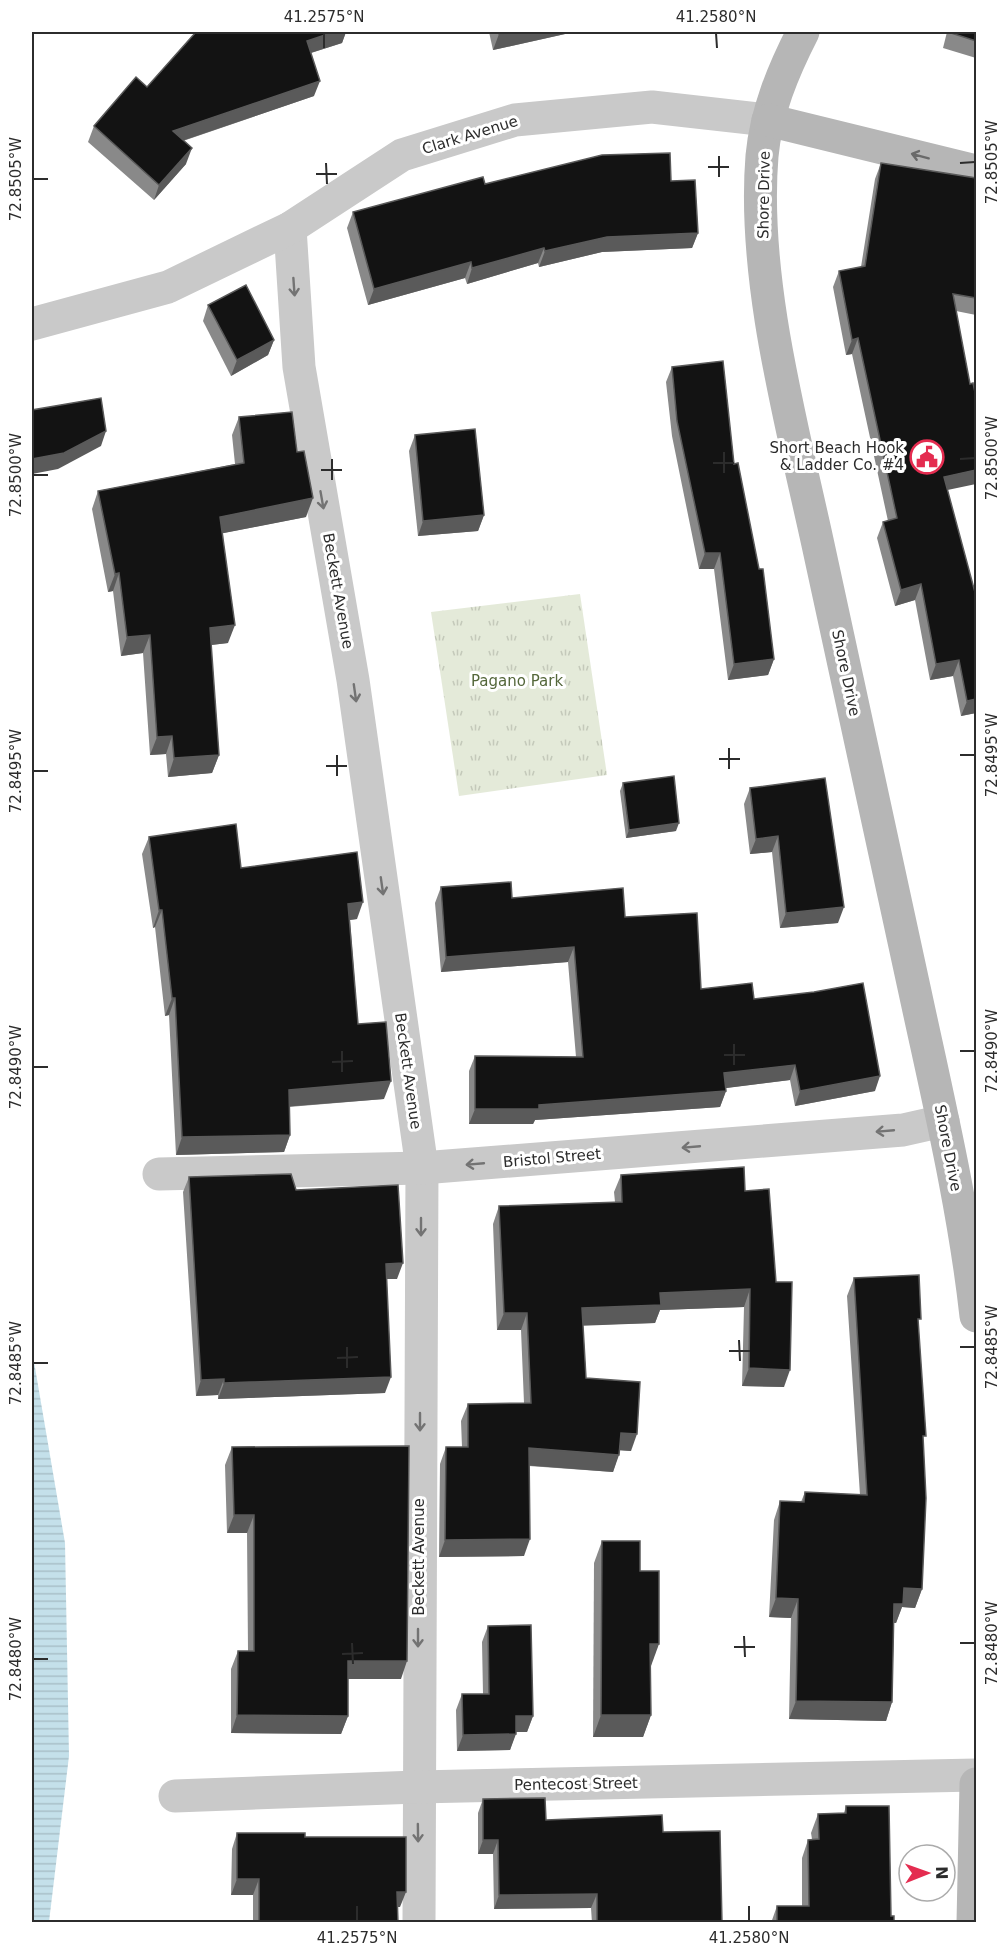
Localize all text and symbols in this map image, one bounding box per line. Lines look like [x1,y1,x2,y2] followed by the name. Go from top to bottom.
[284,8,364,26] text: 41.2575°N
[676,8,756,26] text: 41.2580°N
[420,112,520,158] street label: Clark Avenue
[983,120,1001,204] text: 72.8505°W
[7,137,25,221] text: 72.8505°W
[911,150,930,162] one-way arrow
[754,151,774,239] street label: Shore Drive
[289,276,300,296] one-way arrow
[983,416,1001,500] text: 72.8500°W
[7,433,25,517] text: 72.8500°W
[769,439,904,474] place label: Short Beach Hook & Ladder Co. #4
[909,439,945,475] public building icon: Short Beach Hook & Ladder Co. #4
[317,490,328,510] one-way arrow
[319,532,357,650] street label: Beckett Avenue
[828,628,864,718] street label: Shore Drive
[471,672,563,690] park label: Pagano Park
[350,682,361,702] one-way arrow
[983,713,1001,797] text: 72.8495°W
[7,729,25,813] text: 72.8495°W
[377,875,388,895] one-way arrow
[983,1009,1001,1093] text: 72.8490°W
[391,1012,425,1130] street label: Beckett Avenue
[7,1025,25,1109] text: 72.8490°W
[931,1103,965,1193] street label: Shore Drive
[876,1126,896,1137] one-way arrow
[681,1142,701,1153] one-way arrow
[502,1145,602,1171] street label: Bristol Street
[466,1159,486,1170] one-way arrow
[415,1216,427,1236] one-way arrow
[983,1305,1001,1389] text: 72.8485°W
[7,1321,25,1405] text: 72.8485°W
[414,1411,426,1431] one-way arrow
[410,1498,428,1616] street label: Beckett Avenue
[983,1601,1001,1685] text: 72.8480°W
[7,1617,25,1701] text: 72.8480°W
[413,1627,424,1647] one-way arrow
[514,1774,638,1794] street label: Pentecost Street
[412,1822,424,1842] one-way arrow
[897,1843,957,1903] north arrow
[932,1866,951,1880] text: N
[317,1929,397,1947] text: 41.2575°N
[709,1929,789,1947] text: 41.2580°N

